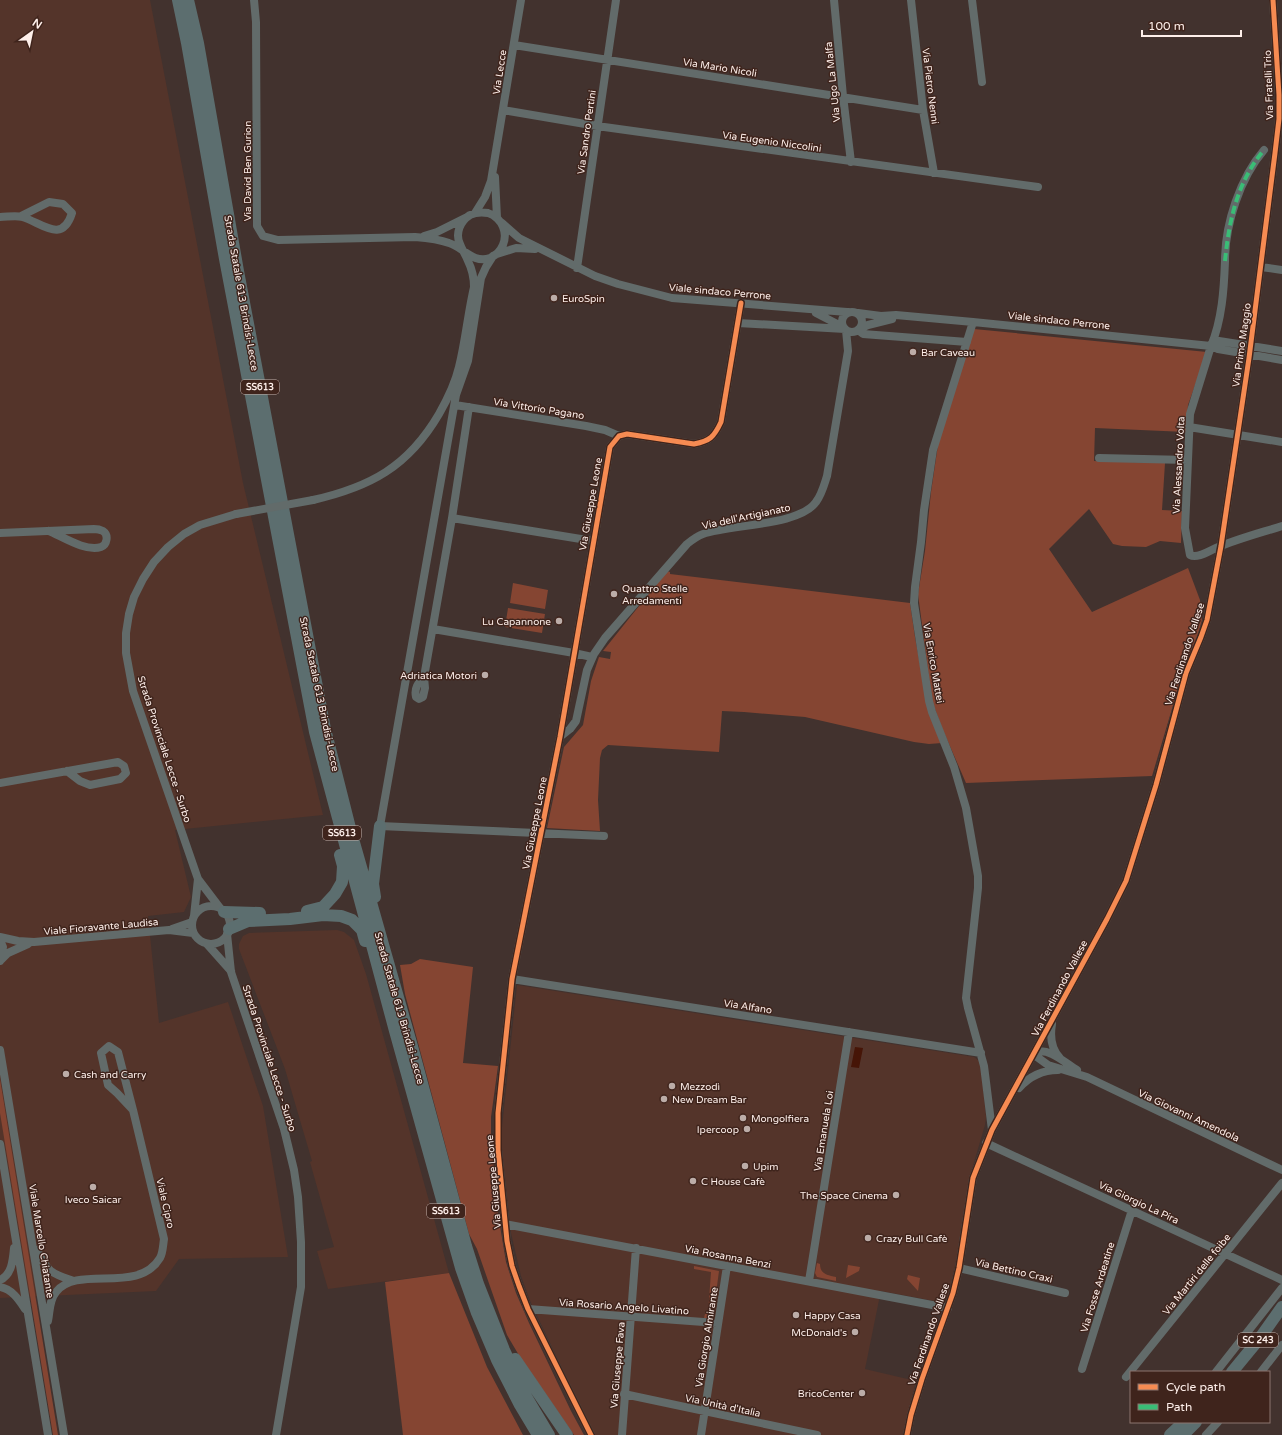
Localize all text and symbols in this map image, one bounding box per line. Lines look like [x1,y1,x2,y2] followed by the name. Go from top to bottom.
[12,12,52,52] north arrow
[1142,12,1241,38] scale bar
[30,16,44,32] text: N
[1148,19,1185,33] text: 100 m
[823,41,843,123] street label: Via Ugo La Malfa
[919,47,941,125] street label: Via Pietro Nenni
[491,49,510,95] street label: Via Lecce
[1262,50,1276,120] street label: Via Fratelli Trio
[682,56,758,80] street label: Via Mario Nicoli
[575,89,599,175] street label: Via Sandro Pertini
[242,121,254,221] street label: Via David Ben Gurion
[722,129,822,155] street label: Via Eugenio Niccolini
[221,214,261,372] street label: Strada Statale 613 Brindisi-Lecce
[668,282,772,302] street label: Viale sindaco Perrone
[549,293,559,303] marker: EuroSpin
[562,293,605,305] place label: EuroSpin
[1230,302,1254,388] street label: Via Primo Maggio
[1007,310,1111,332] street label: Viale sindaco Perrone
[908,347,918,357] marker: Bar Caveau
[921,347,975,359] place label: Bar Caveau
[241,380,279,394] road number: SS613
[493,396,585,422] street label: Via Vittorio Pagano
[1170,416,1188,514] street label: Via Alessandro Volta
[577,456,605,552] street label: Via Giuseppe Leone
[701,502,792,532] street label: Via dell'Artigianato
[622,583,688,607] place label: Quattro Stelle Arredamenti
[609,589,619,599] marker: Quattro Stelle Arredamenti
[1163,601,1207,707] street label: Via Ferdinando Vallese
[297,616,341,773] street label: Strada Statale 613 Brindisi-Lecce
[482,616,551,628] place label: Lu Capannone
[554,616,564,626] marker: Lu Capannone
[920,622,946,704] street label: Via Enrico Mattei
[400,670,477,682] place label: Adriatica Motori
[480,670,490,680] marker: Adriatica Motori
[135,674,193,824] street label: Strada Provinciale Lecce - Surbo
[520,775,550,871] street label: Via Giuseppe Leone
[323,826,361,840] road number: SS613
[43,916,159,938] street label: Viale Fioravante Laudisa
[372,931,427,1086] street label: Strada Statale 613 Brindisi-Lecce
[1029,938,1091,1039] street label: Via Ferdinando Vallese
[240,983,298,1133] street label: Strada Provinciale Lecce - Surbo
[723,997,773,1017] street label: Via Alfano
[61,1069,71,1079] marker: Cash and Carry
[74,1069,147,1081] place label: Cash and Carry
[667,1081,677,1091] marker: Mezzodì
[680,1081,720,1093] place label: Mezzodì
[1136,1087,1241,1145] street label: Via Giovanni Amendola
[812,1090,836,1172] street label: Via Emanuela Loi
[659,1094,669,1104] marker: New Dream Bar
[672,1094,747,1106] place label: New Dream Bar
[738,1113,748,1123] marker: Mongolfiera
[751,1113,809,1125] place label: Mongolfiera
[697,1124,739,1136] place label: Ipercoop
[742,1124,752,1134] marker: Ipercoop
[484,1134,504,1229] street label: Via Giuseppe Leone
[740,1161,750,1171] marker: Upim
[753,1161,778,1173] place label: Upim
[688,1176,698,1186] marker: C House Cafè
[701,1176,765,1188] place label: C House Cafè
[153,1177,177,1230] street label: Viale Cipro
[1096,1179,1181,1227] street label: Via Giorgio La Pira
[88,1182,98,1192] marker: Iveco Saicar
[26,1183,56,1299] street label: Viale Marcello Chiatante
[800,1190,888,1202] place label: The Space Cinema
[891,1190,901,1200] marker: The Space Cinema
[65,1194,122,1206] place label: Iveco Saicar
[427,1204,465,1218] road number: SS613
[1160,1231,1233,1318] street label: Via Martiri delle foibe
[863,1233,873,1243] marker: Crazy Bull Cafè
[876,1233,948,1245] place label: Crazy Bull Cafè
[1079,1240,1118,1334] street label: Via Fosse Ardeatine
[684,1243,772,1271] street label: Via Rosanna Benzi
[974,1256,1054,1286] street label: Via Bettino Craxi
[906,1281,952,1387] street label: Via Ferdinando Vallese
[693,1286,721,1388] street label: Via Giorgio Almirante
[559,1296,689,1318] street label: Via Rosario Angelo Livatino
[791,1310,801,1320] marker: Happy Casa
[804,1310,861,1322] place label: Happy Casa
[608,1321,628,1409] street label: Via Giuseppe Fava
[791,1327,847,1339] place label: McDonald's
[850,1327,860,1337] marker: McDonald's
[1238,1333,1278,1347] road number: SC 243
[1130,1371,1270,1423] legend
[1166,1380,1225,1394] text: Cycle path
[798,1388,854,1400] place label: BricoCenter
[857,1388,867,1398] marker: BricoCenter
[684,1392,762,1420] street label: Via Unità d'Italia
[1166,1400,1192,1414] text: Path

